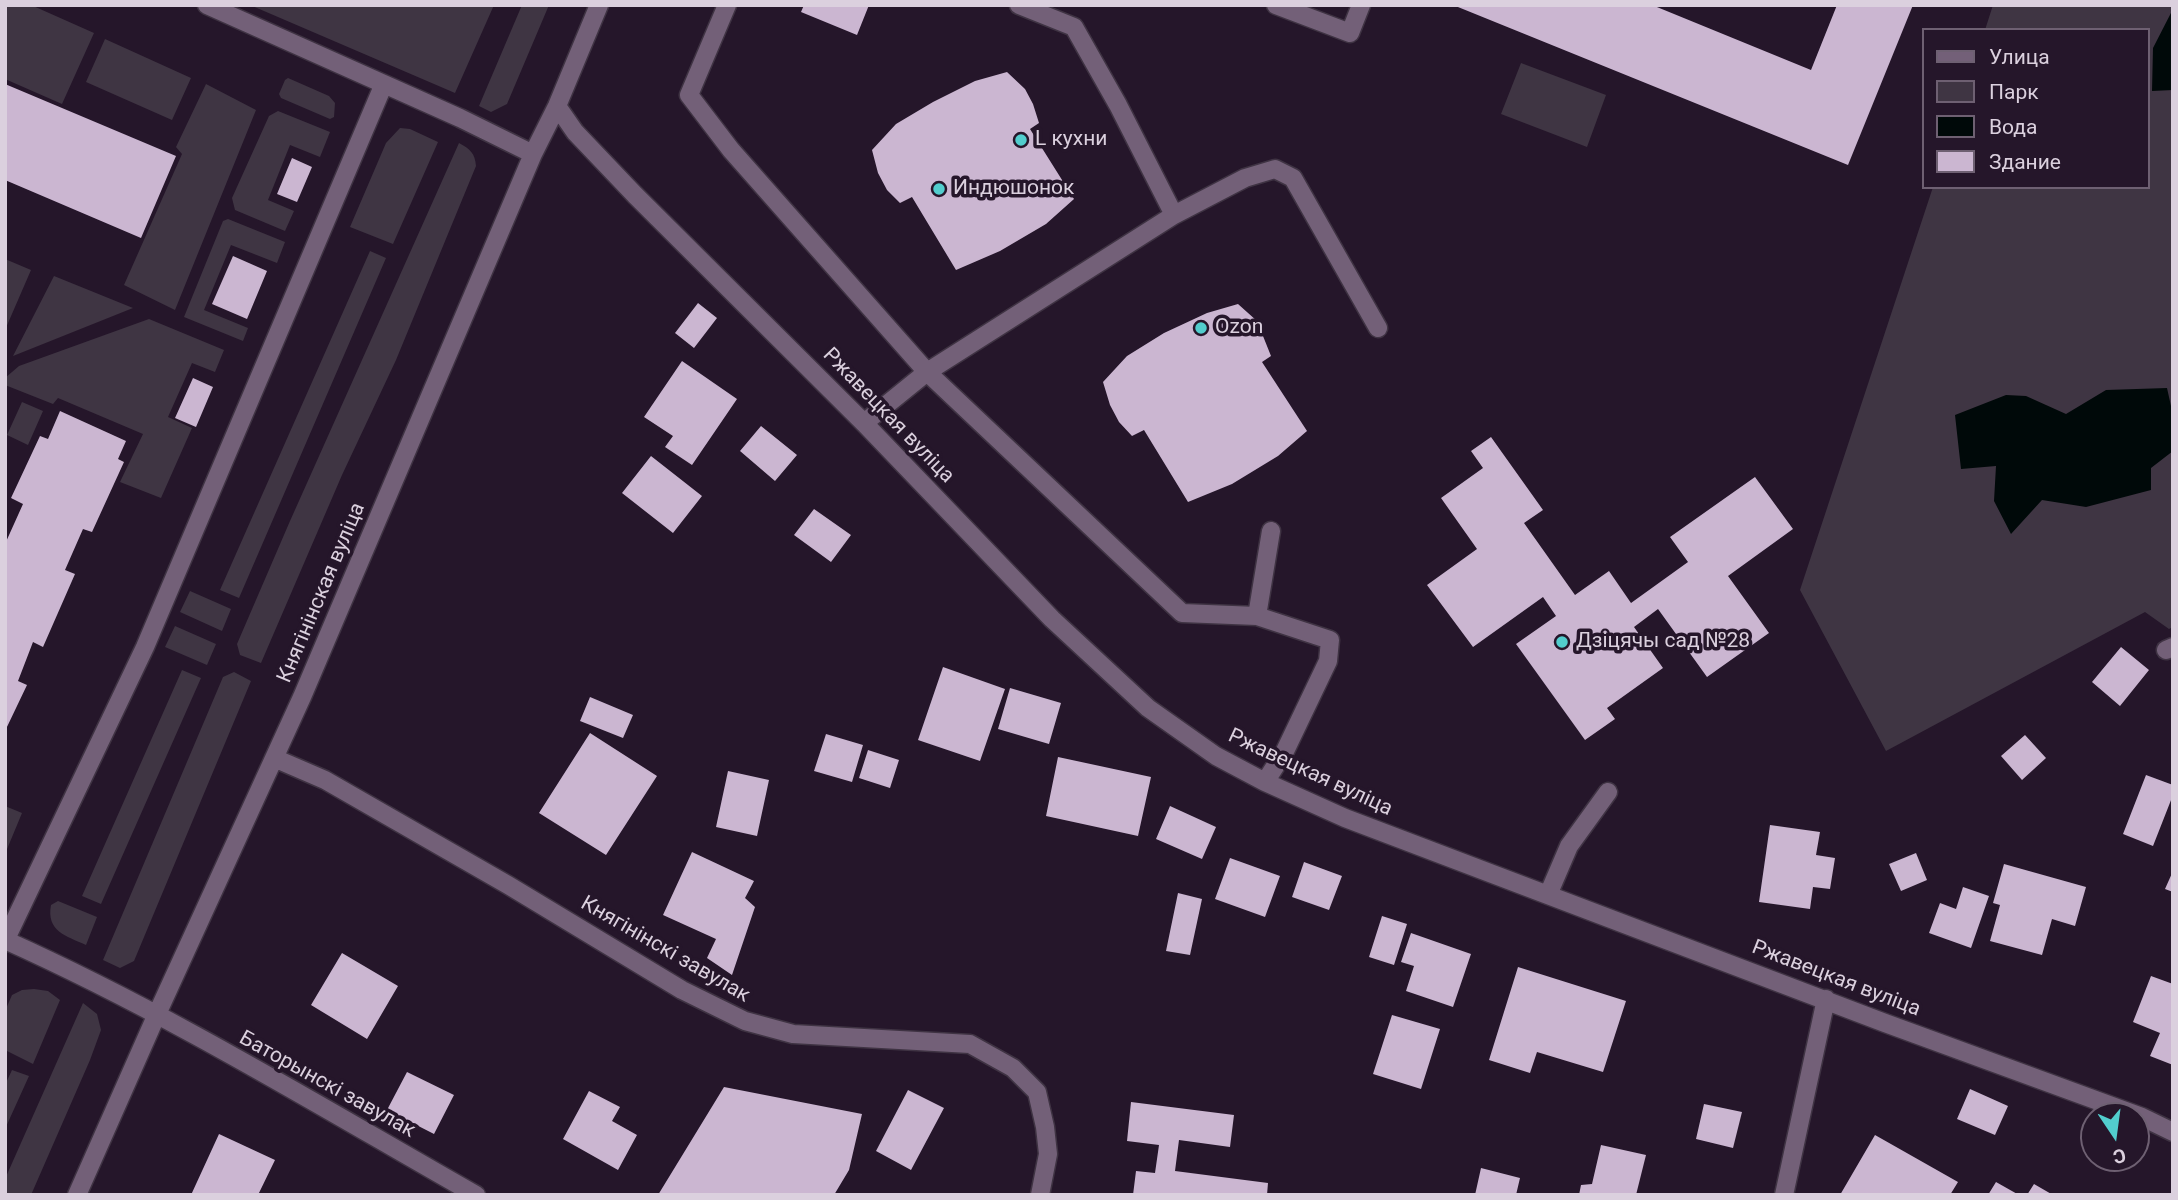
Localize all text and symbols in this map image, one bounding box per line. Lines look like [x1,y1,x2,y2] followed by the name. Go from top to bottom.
[1923,28,2150,189] legend
[1989,45,2050,69] text: Улица
[1989,80,2039,104] text: Парк
[1989,115,2037,139] text: Вода
[1035,127,1107,153] place label: L кухни
[1013,132,1029,148] marker: L кухни
[1989,150,2061,174] text: Здание
[953,176,1074,202] place label: Индюшонок
[931,181,947,197] marker: Индюшонок
[1215,315,1263,341] place label: Ozon
[1193,320,1209,336] marker: Ozon
[817,343,959,489] street label: Ржавецкая вуліца
[273,499,371,687] street label: Княгінінская вуліца
[1576,629,1750,655] place label: Дзіцячы сад №28
[1554,634,1570,650] marker: Дзіцячы сад №28
[1224,724,1396,822] street label: Ржавецкая вуліца
[576,891,754,1009] street label: Княгінінскі завулак
[1748,935,1924,1023] street label: Ржавецкая вуліца
[235,1026,419,1144] street label: Баторынскі завулак
[2080,1102,2150,1172] north arrow
[2111,1143,2128,1169] text: С

